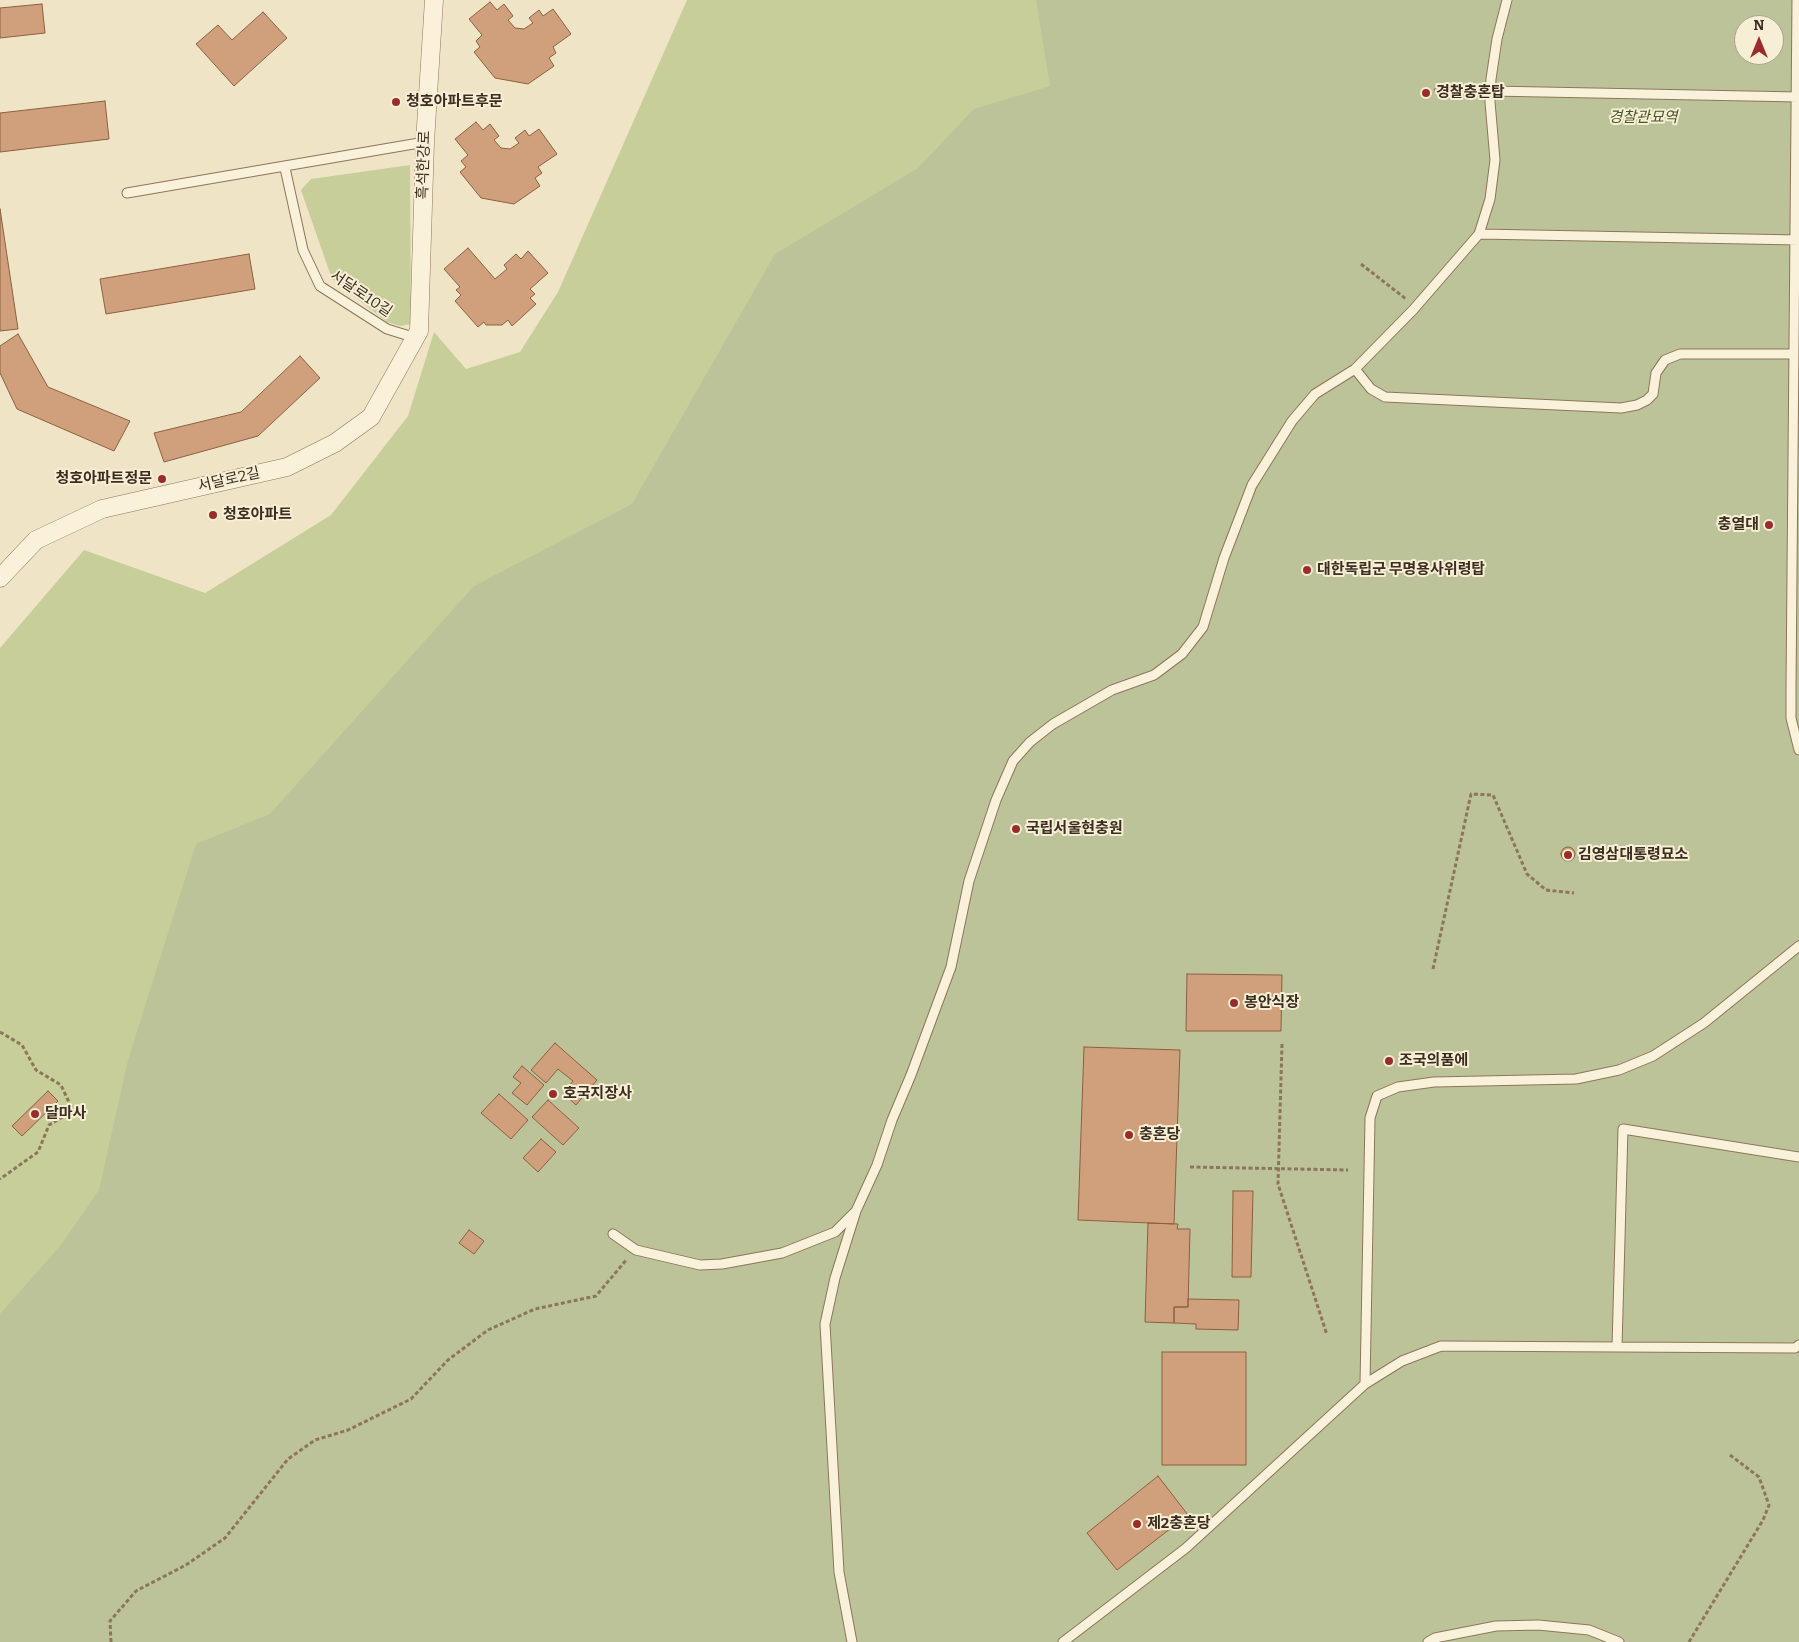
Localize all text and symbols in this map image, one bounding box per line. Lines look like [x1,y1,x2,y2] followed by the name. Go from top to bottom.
[1734,15,1784,65] north arrow
[1754,17,1764,34] text: N
[1436,84,1505,102] place label: 경찰충혼탑
[1420,87,1432,99] marker: 경찰충혼탑
[406,93,503,111] place label: 청호아파트후문
[390,96,402,108] marker: 청호아파트후문
[1609,109,1677,127] park label: 경찰관묘역
[414,130,434,200] street label: 흑석한강로
[327,267,395,321] street label: 서달로10길
[196,464,262,496] street label: 서달로2길
[55,470,152,488] place label: 청호아파트정문
[156,473,168,485] marker: 청호아파트정문
[223,506,292,524] place label: 청호아파트
[207,509,219,521] marker: 청호아파트
[1718,516,1759,534] place label: 충열대
[1763,519,1775,531] marker: 충열대
[1317,561,1485,579] place label: 대한독립군 무명용사위령탑
[1301,564,1313,576] marker: 대한독립군 무명용사위령탑
[1026,820,1123,838] place label: 국립서울현충원
[1010,823,1022,835] marker: 국립서울현충원
[1578,846,1688,864] place label: 김영삼대통령묘소
[1562,849,1574,861] marker: 김영삼대통령묘소
[1244,994,1299,1012] place label: 봉안식장
[1228,997,1240,1009] marker: 봉안식장
[1399,1052,1468,1070] place label: 조국의품에
[1383,1055,1395,1067] marker: 조국의품에
[563,1085,632,1103] place label: 호국지장사
[547,1088,559,1100] marker: 호국지장사
[45,1105,86,1123] place label: 달마사
[29,1108,41,1120] marker: 달마사
[1139,1126,1180,1144] place label: 충혼당
[1123,1129,1135,1141] marker: 충혼당
[1147,1515,1211,1533] place label: 제2충혼당
[1131,1518,1143,1530] marker: 제2충혼당

